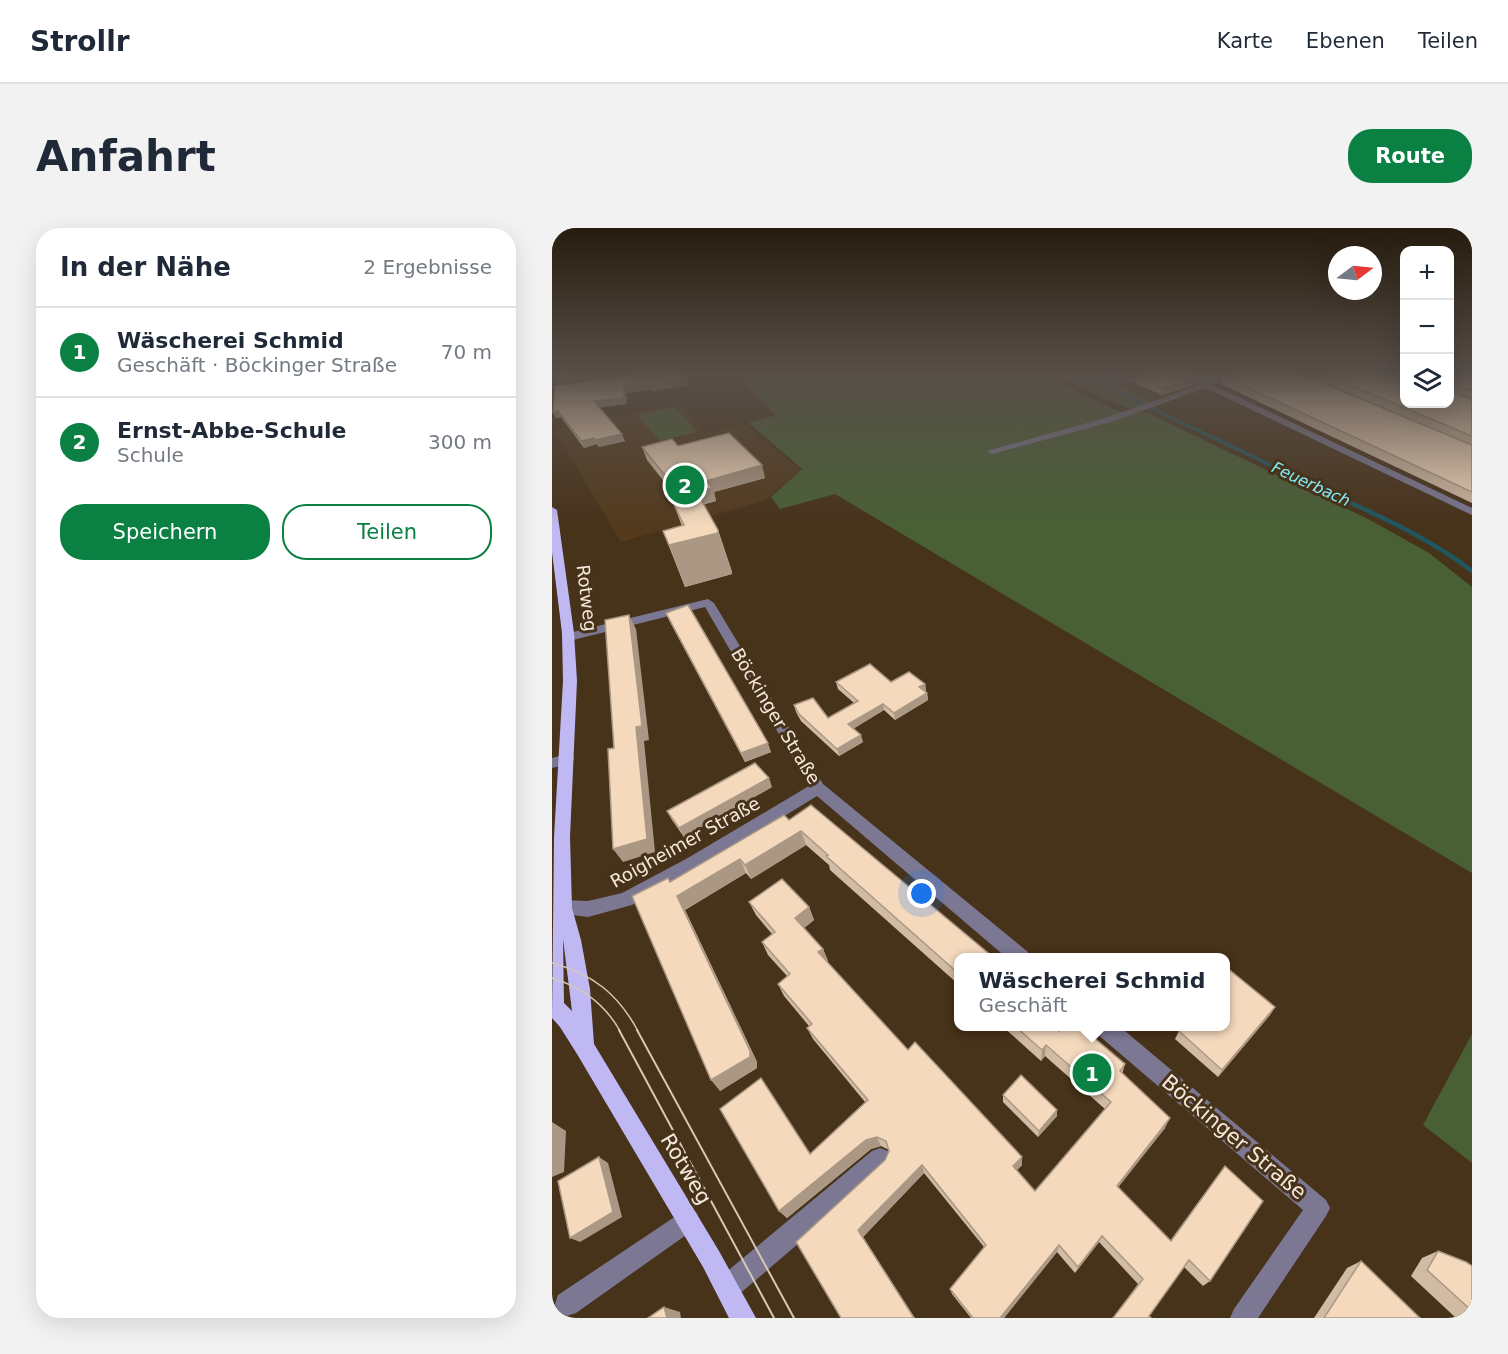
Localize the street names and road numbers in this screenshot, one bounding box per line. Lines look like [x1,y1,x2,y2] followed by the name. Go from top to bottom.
[572,563,602,633] street label: Rotweg
[727,644,825,788] street label: Böckinger Straße
[607,792,763,892] street label: Roigheimer Straße
[1157,1070,1311,1204] street label: Böckinger Straße
[656,1129,716,1209] street label: Rotweg

